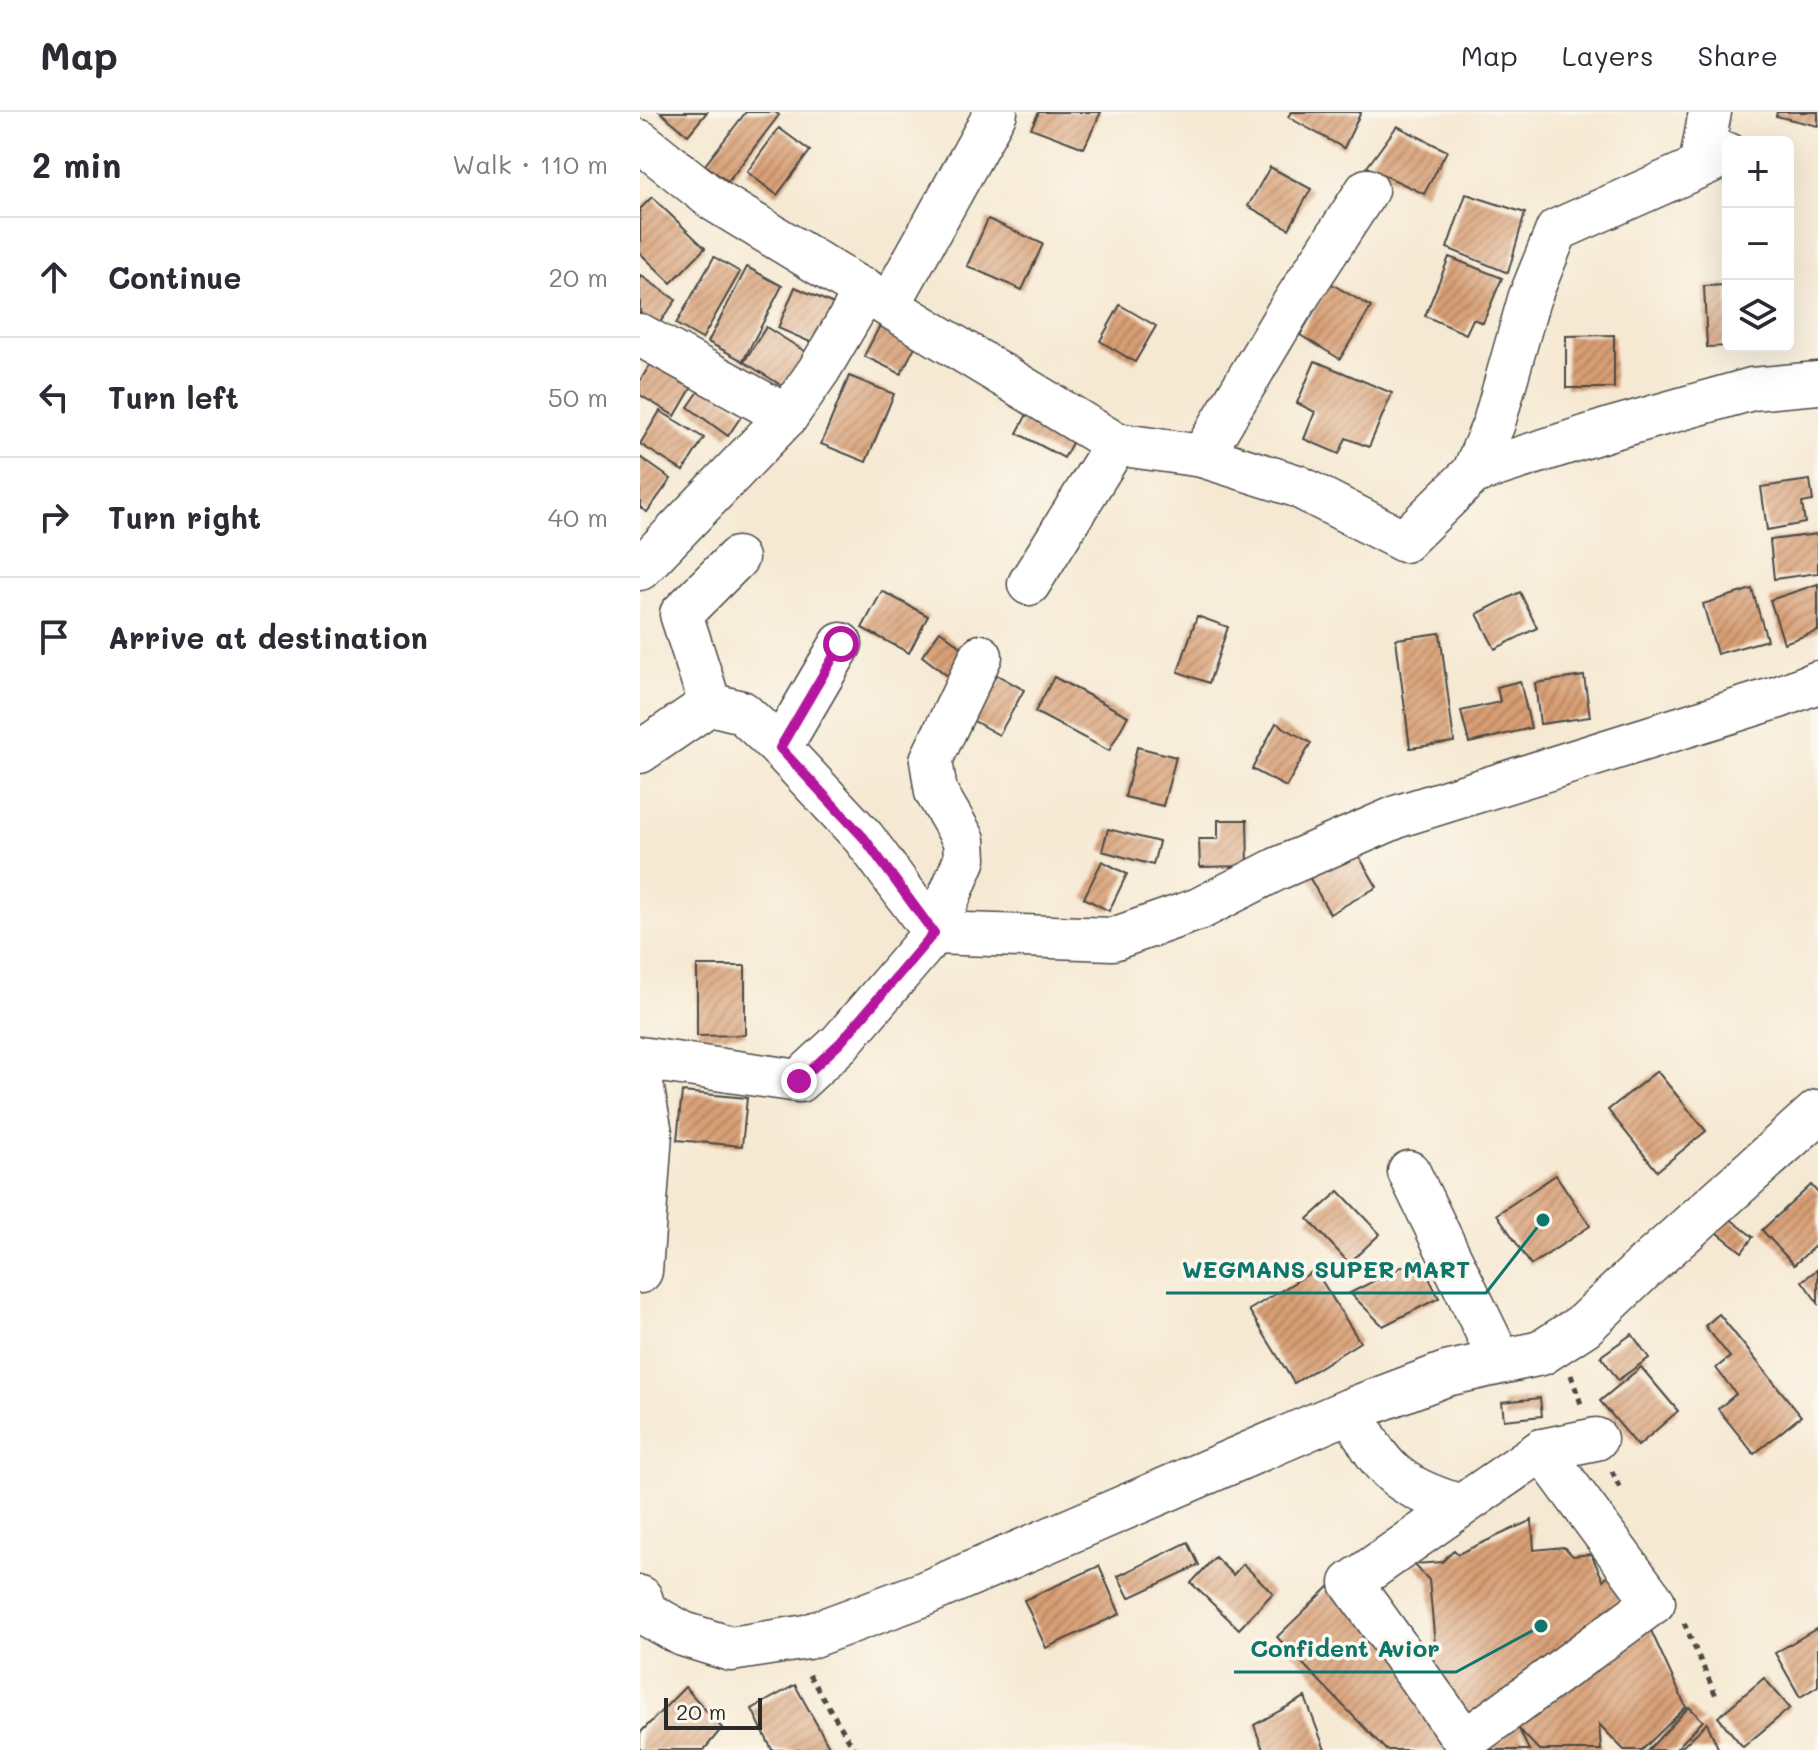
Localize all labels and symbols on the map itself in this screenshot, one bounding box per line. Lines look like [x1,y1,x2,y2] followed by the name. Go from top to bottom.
[823,626,859,662] route start
[781,1063,817,1099] route end
[1166,1245,1486,1293] callout: WEGMANS SUPER MART
[1182,1253,1470,1284] text: WEGMANS SUPER MART
[1234,1624,1456,1672] callout: Confident Avior
[1250,1632,1440,1663] text: Confident Avior
[664,1694,762,1730] scale bar

